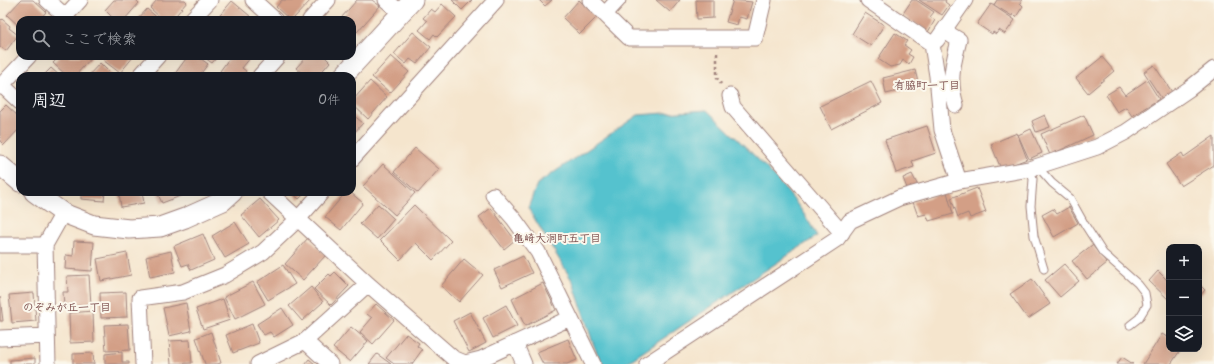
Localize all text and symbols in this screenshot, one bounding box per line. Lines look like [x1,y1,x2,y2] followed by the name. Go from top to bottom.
[16,16,356,60] search box
[30,27,52,49] icon: search
[62,29,137,49] text: ここで検索
[894,78,960,93] district label: 有脇町一丁目
[32,89,66,111] text: 周辺
[318,91,340,108] text: 0件
[513,231,601,246] district label: 亀崎大洞町五丁目
[1166,244,1202,352] map controls
[1166,244,1202,280] button: +
[1166,280,1202,316] button: −
[23,300,111,315] district label: のぞみが丘一丁目
[1166,316,1202,352] button: layers

